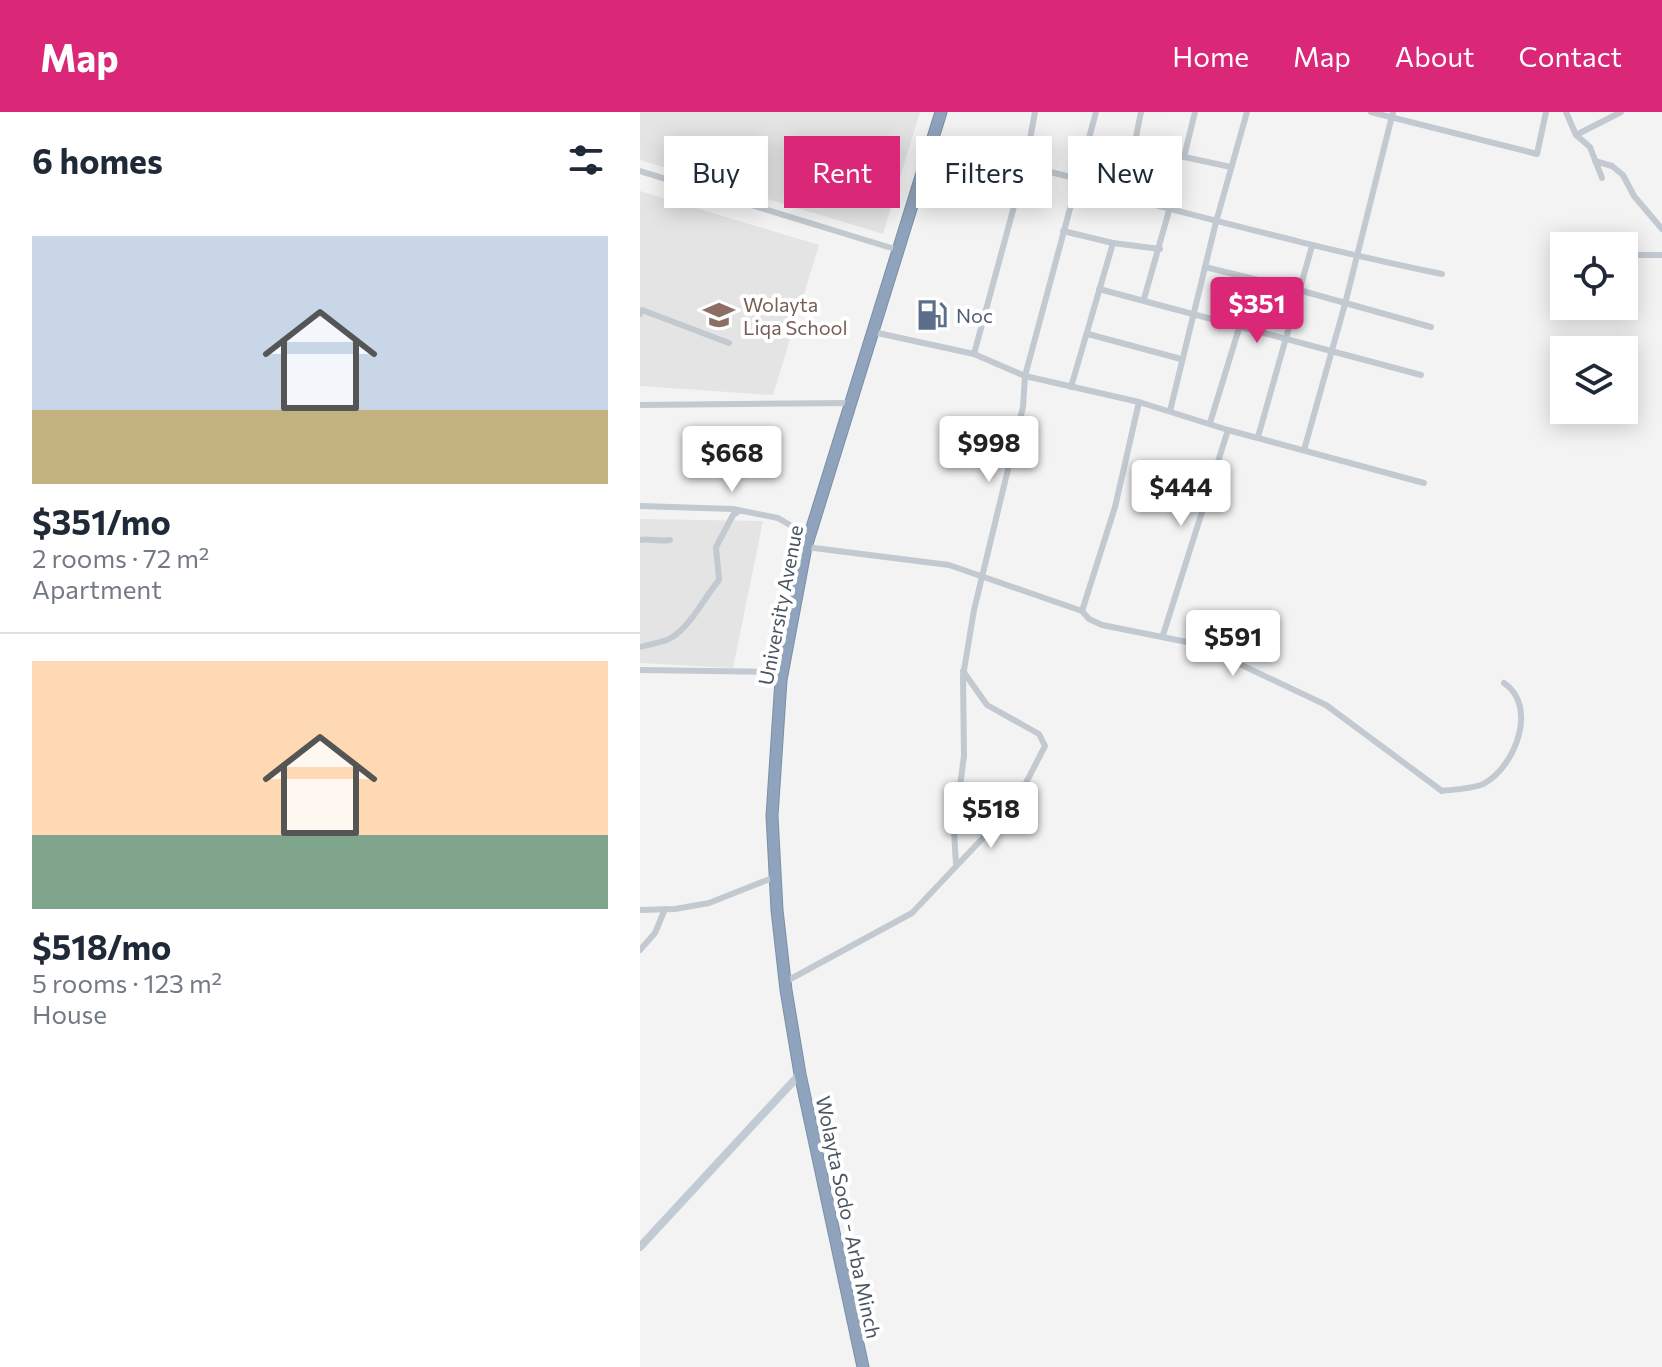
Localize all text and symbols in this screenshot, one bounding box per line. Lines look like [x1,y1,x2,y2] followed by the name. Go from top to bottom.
[40,33,119,80] text: Map
[1172,39,1249,73] text: Home
[1293,39,1351,73] text: Map
[1395,39,1475,73] text: About
[1519,39,1622,73] text: Contact
[664,136,768,208] chip: Buy
[784,136,900,208] chip: Rent
[916,136,1052,208] chip: Filters
[1068,136,1182,208] chip: New
[564,138,608,182] icon: filters
[32,139,163,181] text: 6 homes
[1550,232,1638,424] map controls
[1550,232,1638,320] button: locate
[1210,277,1304,345] pin: $351
[1228,287,1286,318] text: $351
[248,288,392,432] icon: home
[743,292,848,339] place label: Wolayta Liqa School
[702,298,736,332] school or university icon: Wolayta Liqa School
[915,298,949,332] fuel station icon: Noc
[956,303,993,327] place label: Noc
[1550,336,1638,424] button: layers
[942,416,1036,484] pin: $998
[685,426,779,494] pin: $668
[957,426,1021,457] text: $998
[700,436,764,467] text: $668
[1134,460,1228,528] pin: $444
[1150,470,1212,501] text: $444
[32,500,171,542] text: $351/mo
[753,523,807,687] street label: University Avenue
[32,542,209,573] text: 2 rooms · 72 m²
[32,573,162,604] text: Apartment
[1186,610,1280,678] pin: $591
[1204,620,1262,651] text: $591
[248,713,392,857] icon: home
[944,782,1038,850] pin: $518
[962,792,1020,823] text: $518
[32,925,171,967] text: $518/mo
[32,967,222,998] text: 5 rooms · 123 m²
[32,998,107,1029] text: House
[812,1094,886,1340] street label: Wolayta Sodo - Arba Minch

